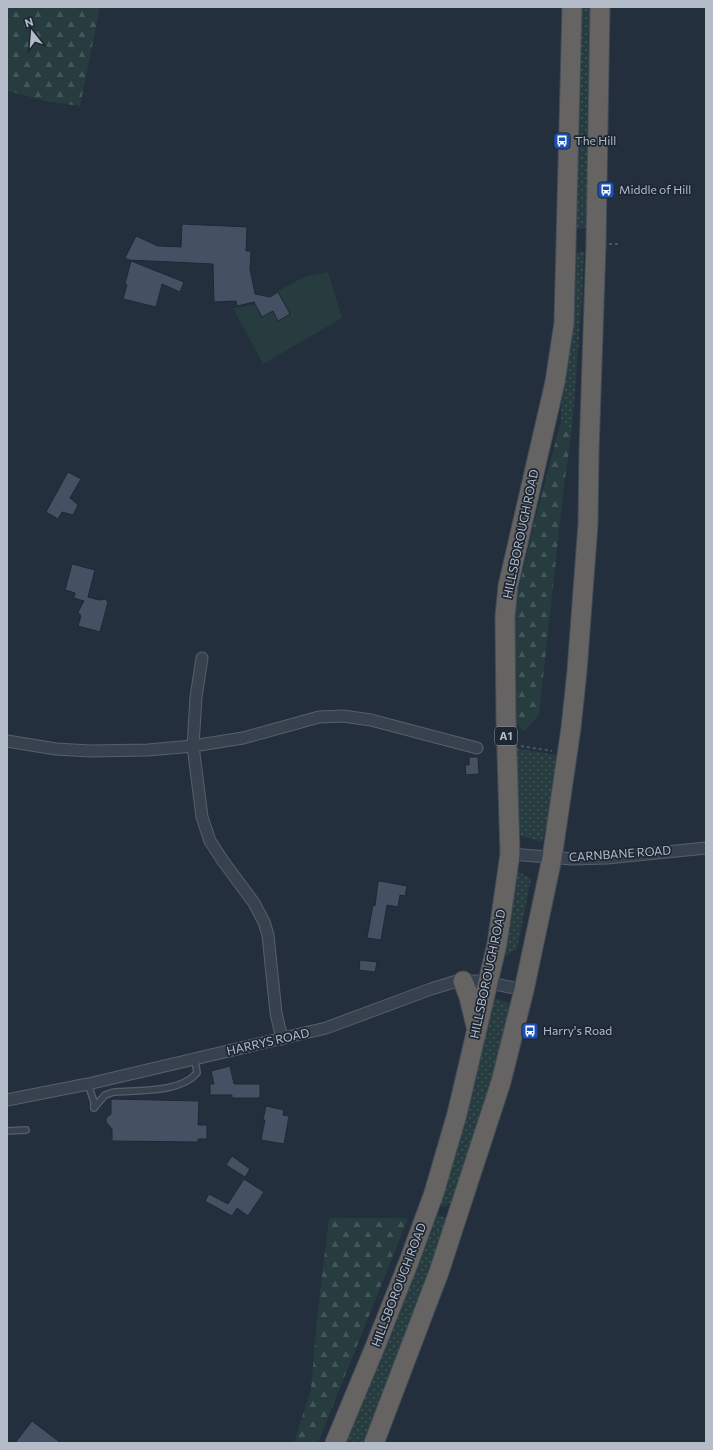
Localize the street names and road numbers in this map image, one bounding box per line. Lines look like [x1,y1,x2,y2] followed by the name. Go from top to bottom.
[499,468,541,600] street label: HILLSBOROUGH ROAD
[495,727,517,745] road number: A1
[568,842,672,864] street label: CARNBANE ROAD
[466,908,508,1040] street label: HILLSBOROUGH ROAD
[225,1025,311,1057] street label: HARRYS ROAD
[368,1221,428,1349] street label: HILLSBOROUGH ROAD

